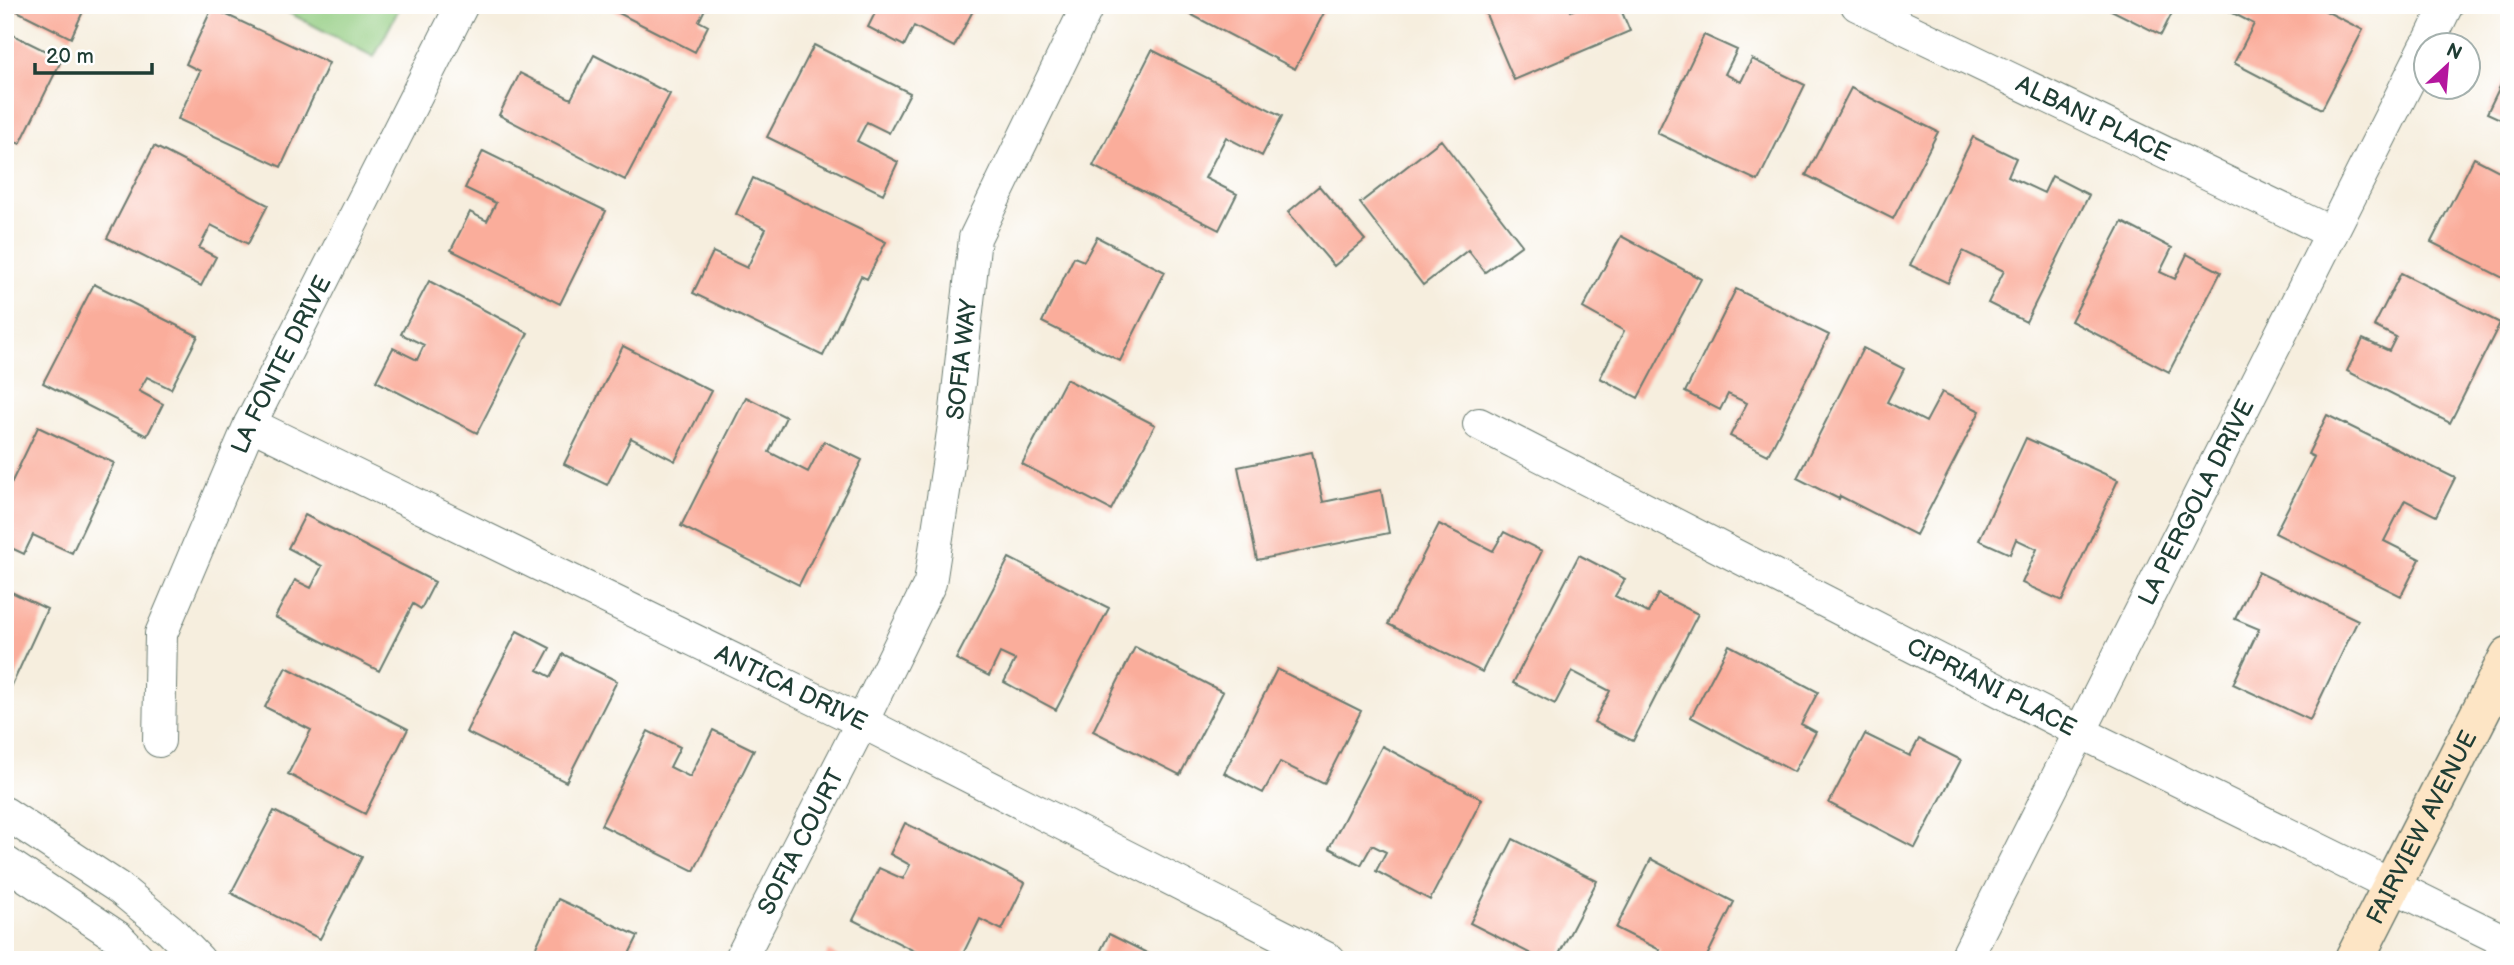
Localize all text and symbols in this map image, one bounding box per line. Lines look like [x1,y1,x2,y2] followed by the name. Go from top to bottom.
[35,32,152,76] scale bar
[2412,32,2482,102] north arrow
[2442,39,2465,66] text: N
[46,44,94,69] text: 20 m
[2011,69,2175,168] street label: ALBANI PLACE
[225,271,337,458] street label: LA FONTE DRIVE
[941,297,983,421] street label: SOFIA WAY
[2132,394,2260,610] street label: LA PERGOLA DRIVE
[1902,631,2081,742] street label: CIPRIANI PLACE
[710,638,872,737] street label: ANTICA DRIVE
[2360,726,2483,929] street label: FAIRVIEW AVENUE
[751,763,850,920] street label: SOFIA COURT

